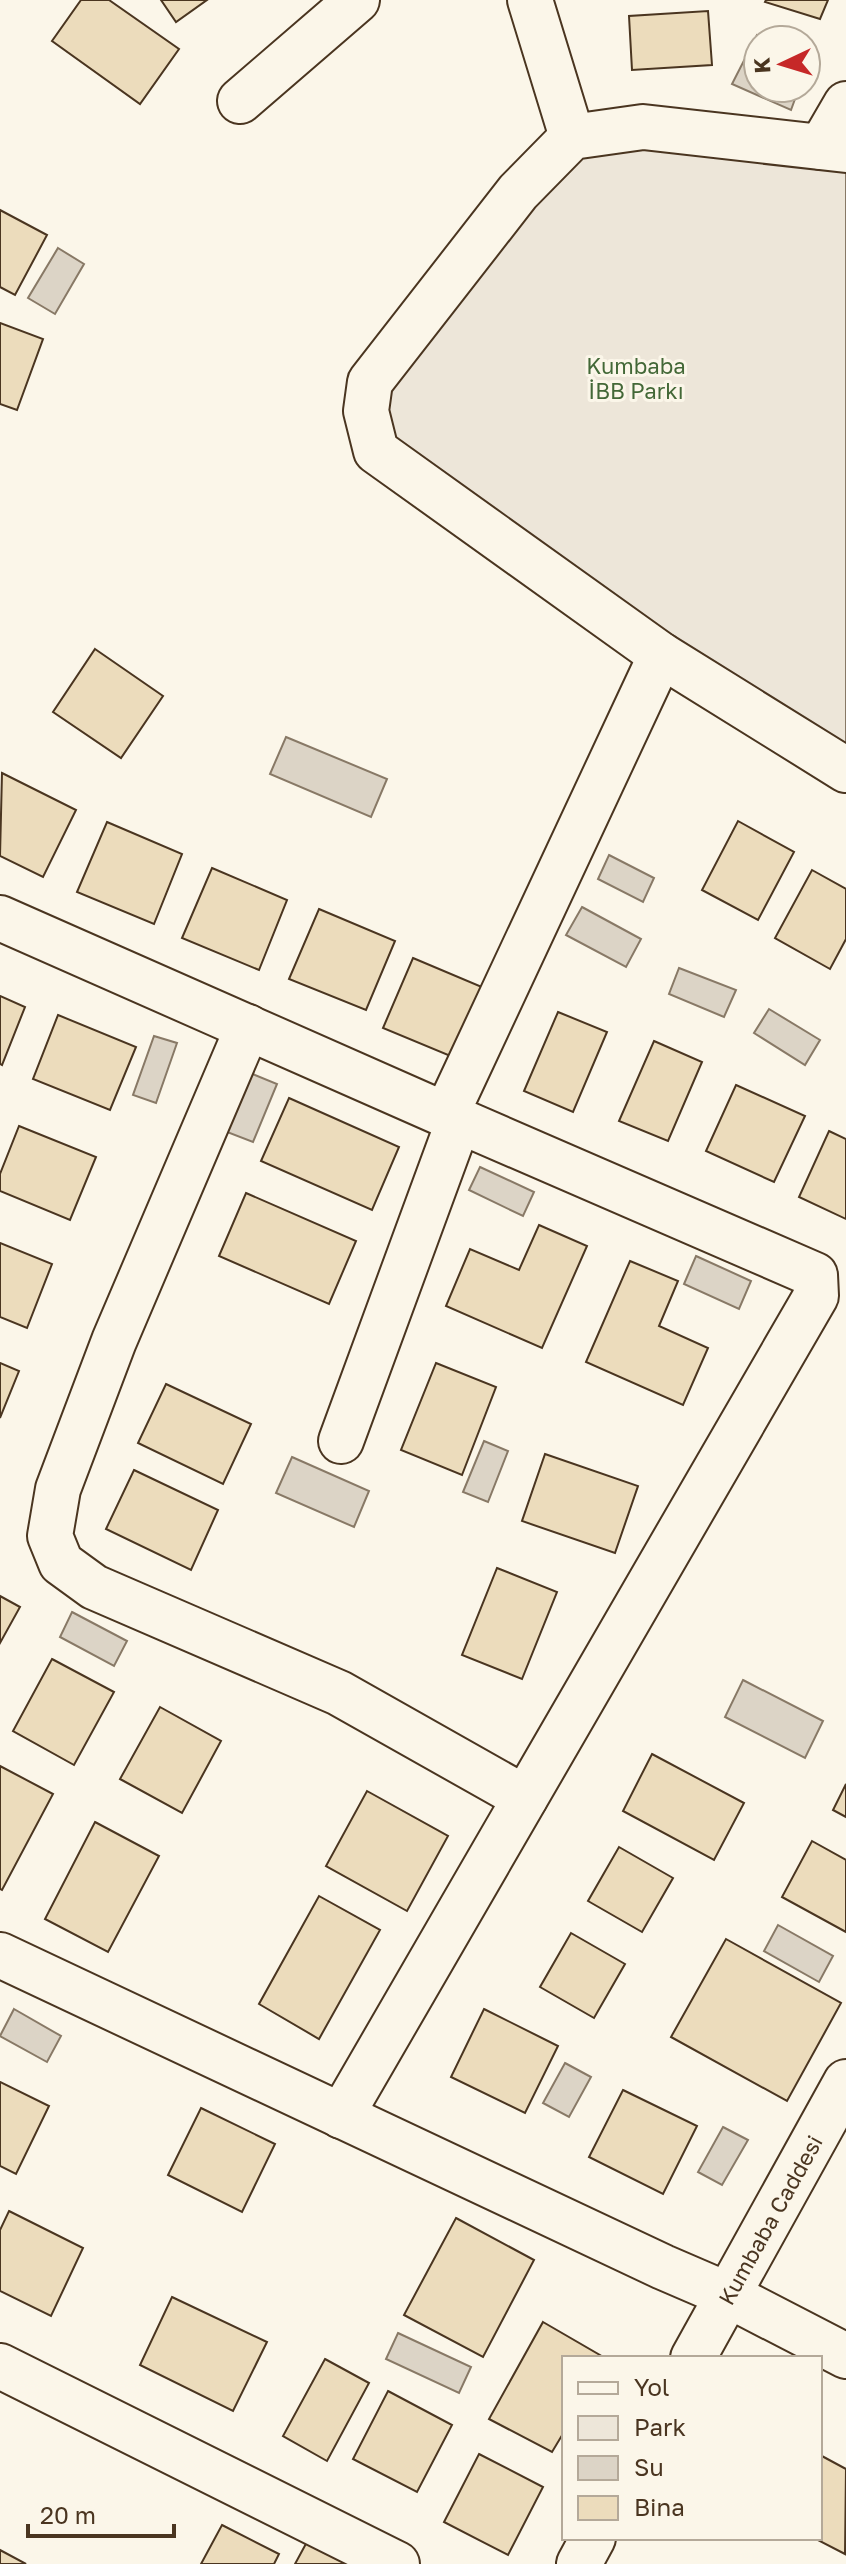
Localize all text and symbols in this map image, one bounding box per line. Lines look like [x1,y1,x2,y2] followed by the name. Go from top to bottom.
[742,24,822,104] north arrow
[748,56,776,74] text: K
[586,352,686,404] park label: Kumbaba İBB Parkı
[712,2130,828,2310] street label: Kumbaba Caddesi
[562,2356,822,2540] legend
[634,2372,670,2401] text: Yol
[634,2412,686,2441] text: Park
[634,2452,664,2481] text: Su
[28,2488,174,2538] scale bar
[634,2492,685,2521] text: Bina
[40,2500,96,2529] text: 20 m

